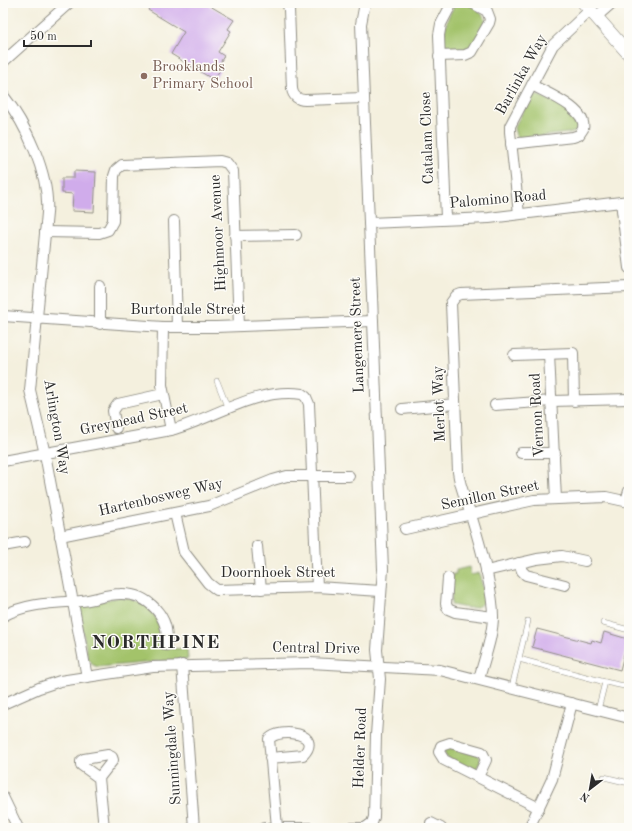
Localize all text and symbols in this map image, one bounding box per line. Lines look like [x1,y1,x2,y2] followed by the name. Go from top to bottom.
[24,22,91,48] scale bar
[30,30,57,43] text: 50 m
[494,32,550,118] street label: Barlinka Way
[152,60,253,92] place label: Brooklands Primary School
[139,71,149,81] marker: Brooklands Primary School
[419,91,437,185] street label: Catalam Close
[208,174,230,292] street label: Highmoor Avenue
[449,188,547,212] street label: Palomino Road
[348,277,368,393] street label: Langemere Street
[130,303,246,318] street label: Burtondale Street
[431,365,449,442] street label: Merlot Way
[528,372,548,458] street label: Vernon Road
[40,378,72,476] street label: Arlington Way
[79,401,189,439] street label: Greymead Street
[97,476,225,520] street label: Hartenbosweg Way
[440,478,540,514] street label: Semillon Street
[220,566,336,581] street label: Doornhoek Street
[92,634,220,653] district label: NORTHPINE
[272,641,360,657] street label: Central Drive
[162,691,184,805] street label: Sunningdale Way
[352,707,370,789] street label: Helder Road
[570,769,610,809] north arrow
[579,789,592,803] text: N

